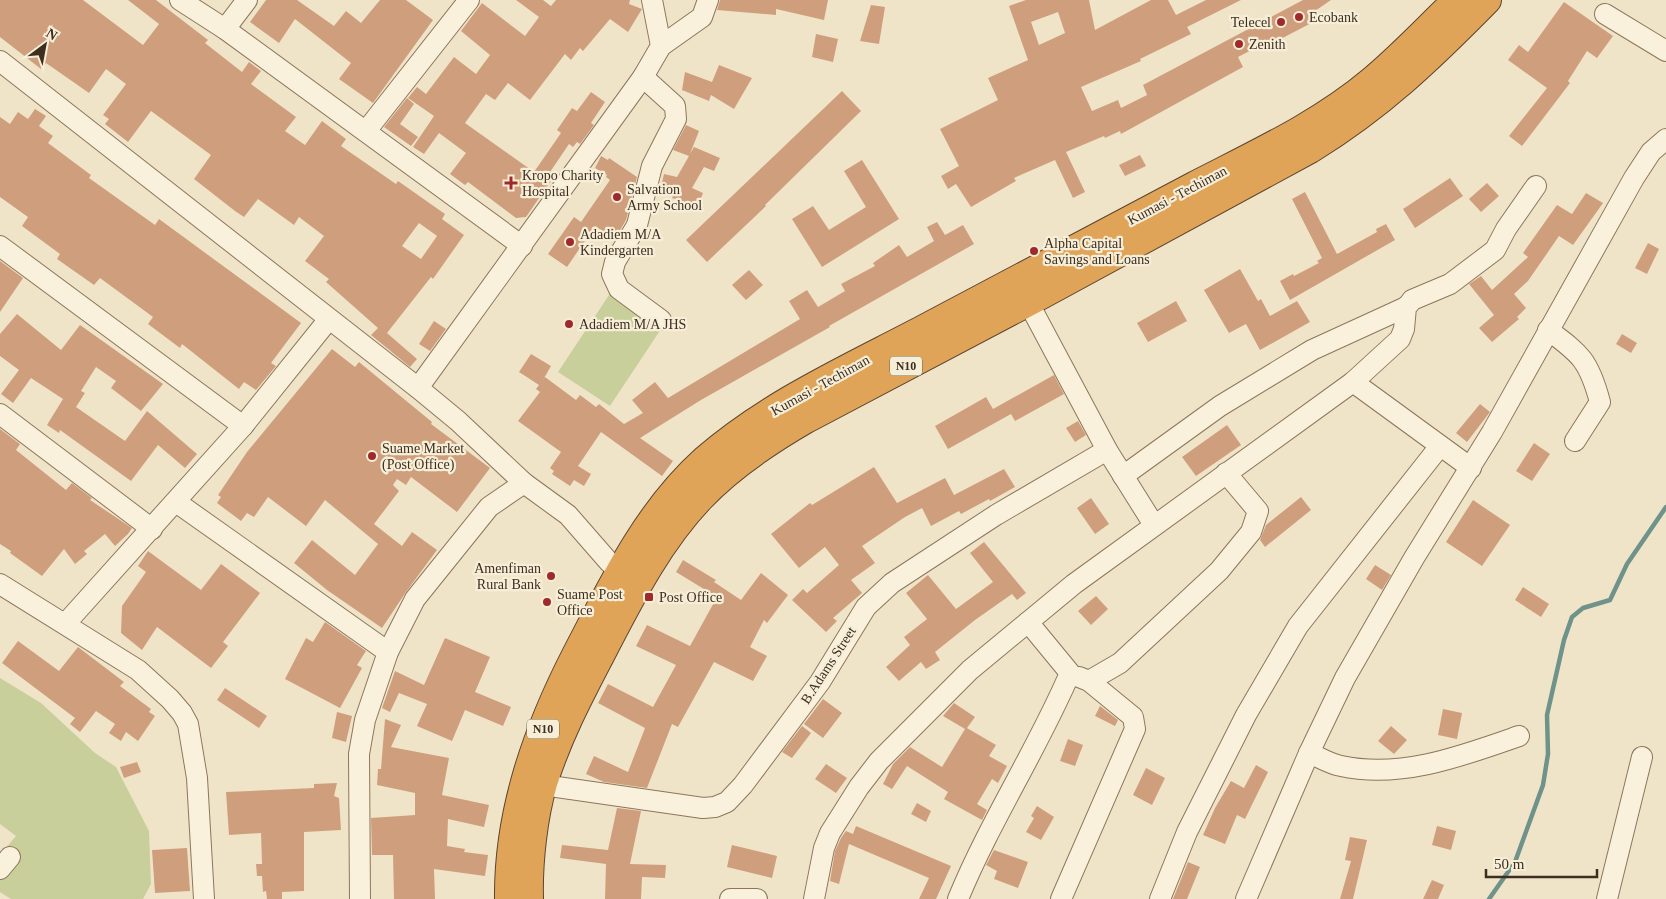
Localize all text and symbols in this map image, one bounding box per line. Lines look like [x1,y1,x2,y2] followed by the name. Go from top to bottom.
[1309,10,1358,25] place label: Ecobank
[1293,11,1305,23] marker: Ecobank
[1231,15,1271,30] place label: Telecel
[1275,16,1287,28] marker: Telecel
[20,20,70,70] north arrow
[43,25,60,43] text: N
[1249,37,1286,52] place label: Zenith
[1233,38,1245,50] marker: Zenith
[1125,163,1229,228] street label: Kumasi - Techiman
[522,168,603,199] place label: Kropo Charity Hospital
[504,176,518,190] marker: Kropo Charity Hospital
[627,182,702,213] place label: Salvation Army School
[611,191,623,203] marker: Salvation Army School
[580,227,662,258] place label: Adadiem M/A Kindergarten
[564,236,576,248] marker: Adadiem M/A Kindergarten
[1044,236,1150,267] place label: Alpha Capital Savings and Loans
[1028,245,1040,257] marker: Alpha Capital Savings and Loans
[579,317,686,332] place label: Adadiem M/A JHS
[563,318,575,330] marker: Adadiem M/A JHS
[769,352,872,419] street label: Kumasi - Techiman
[890,356,922,376] road number: N10
[382,441,464,473] place label: Suame Market (Post Office)
[366,450,378,462] marker: Suame Market (Post Office)
[474,561,541,592] place label: Amenfiman Rural Bank
[545,570,557,582] marker: Amenfiman Rural Bank
[557,587,623,618] place label: Suame Post Office
[659,590,722,605] place label: Post Office
[643,591,655,603] marker: Post Office
[541,596,553,608] marker: Suame Post Office
[798,624,859,707] street label: B.Adams Street
[527,720,559,739] road number: N10
[1486,846,1597,878] scale bar
[1494,856,1525,872] text: 50 m

